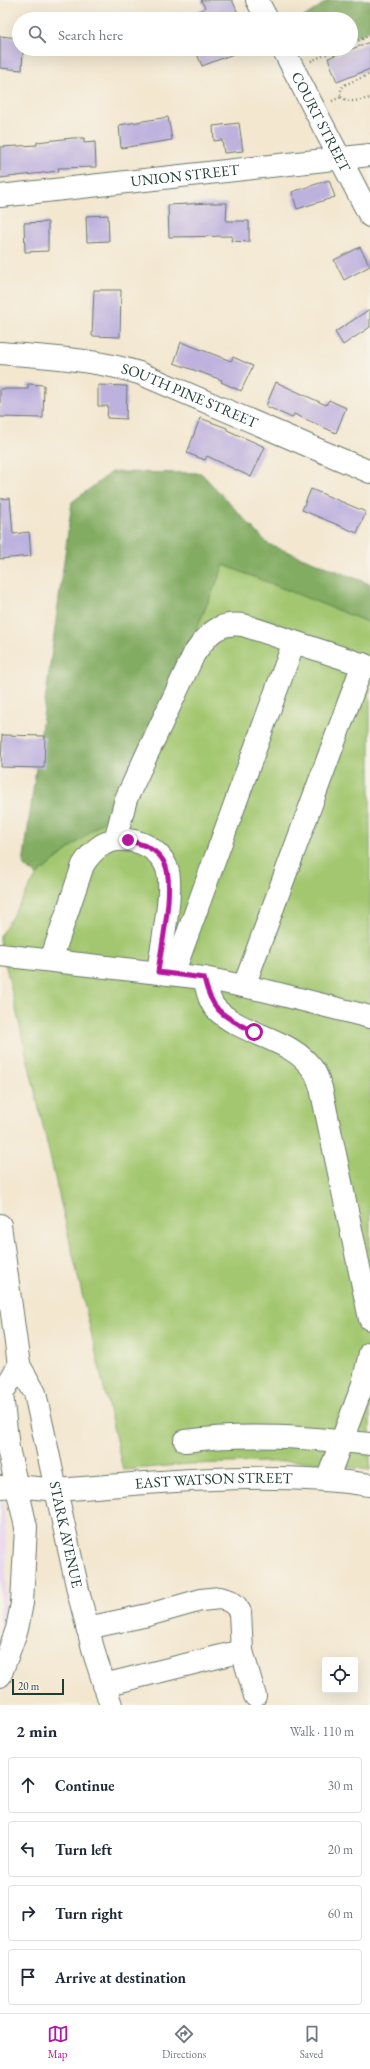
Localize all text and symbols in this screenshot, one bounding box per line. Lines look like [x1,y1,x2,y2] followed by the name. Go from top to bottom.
[12,12,358,56] search box
[26,23,48,45] icon: search
[58,25,123,44] text: Search here
[287,68,356,176] street label: COURT STREET
[130,159,241,190] street label: UNION STREET
[120,359,262,432] street label: SOUTH PINE STREET
[119,831,137,849] route end
[245,1023,263,1041] route start
[134,1468,294,1493] street label: EAST WATSON STREET
[45,1479,87,1590] street label: STARK AVENUE
[322,1657,358,1693] map controls
[322,1657,358,1693] button: locate
[12,1677,64,1696] scale bar
[18,1679,39,1693] text: 20 m
[16,1720,57,1742] text: 2 min
[290,1723,354,1740] text: Walk · 110 m
[17,1774,39,1796] icon: ahead
[55,1776,115,1795] text: Continue
[328,1777,353,1794] text: 30 m
[17,1838,39,1860] icon: left
[55,1840,112,1859] text: Turn left
[328,1841,353,1858] text: 20 m
[17,1902,39,1924] icon: right
[55,1904,123,1923] text: Turn right
[328,1905,353,1922] text: 60 m
[17,1966,39,1988] icon: arrive
[55,1968,186,1987] text: Arrive at destination
[47,2023,69,2061] tab: Map
[162,2023,206,2061] tab: Directions
[300,2023,323,2061] tab: Saved

